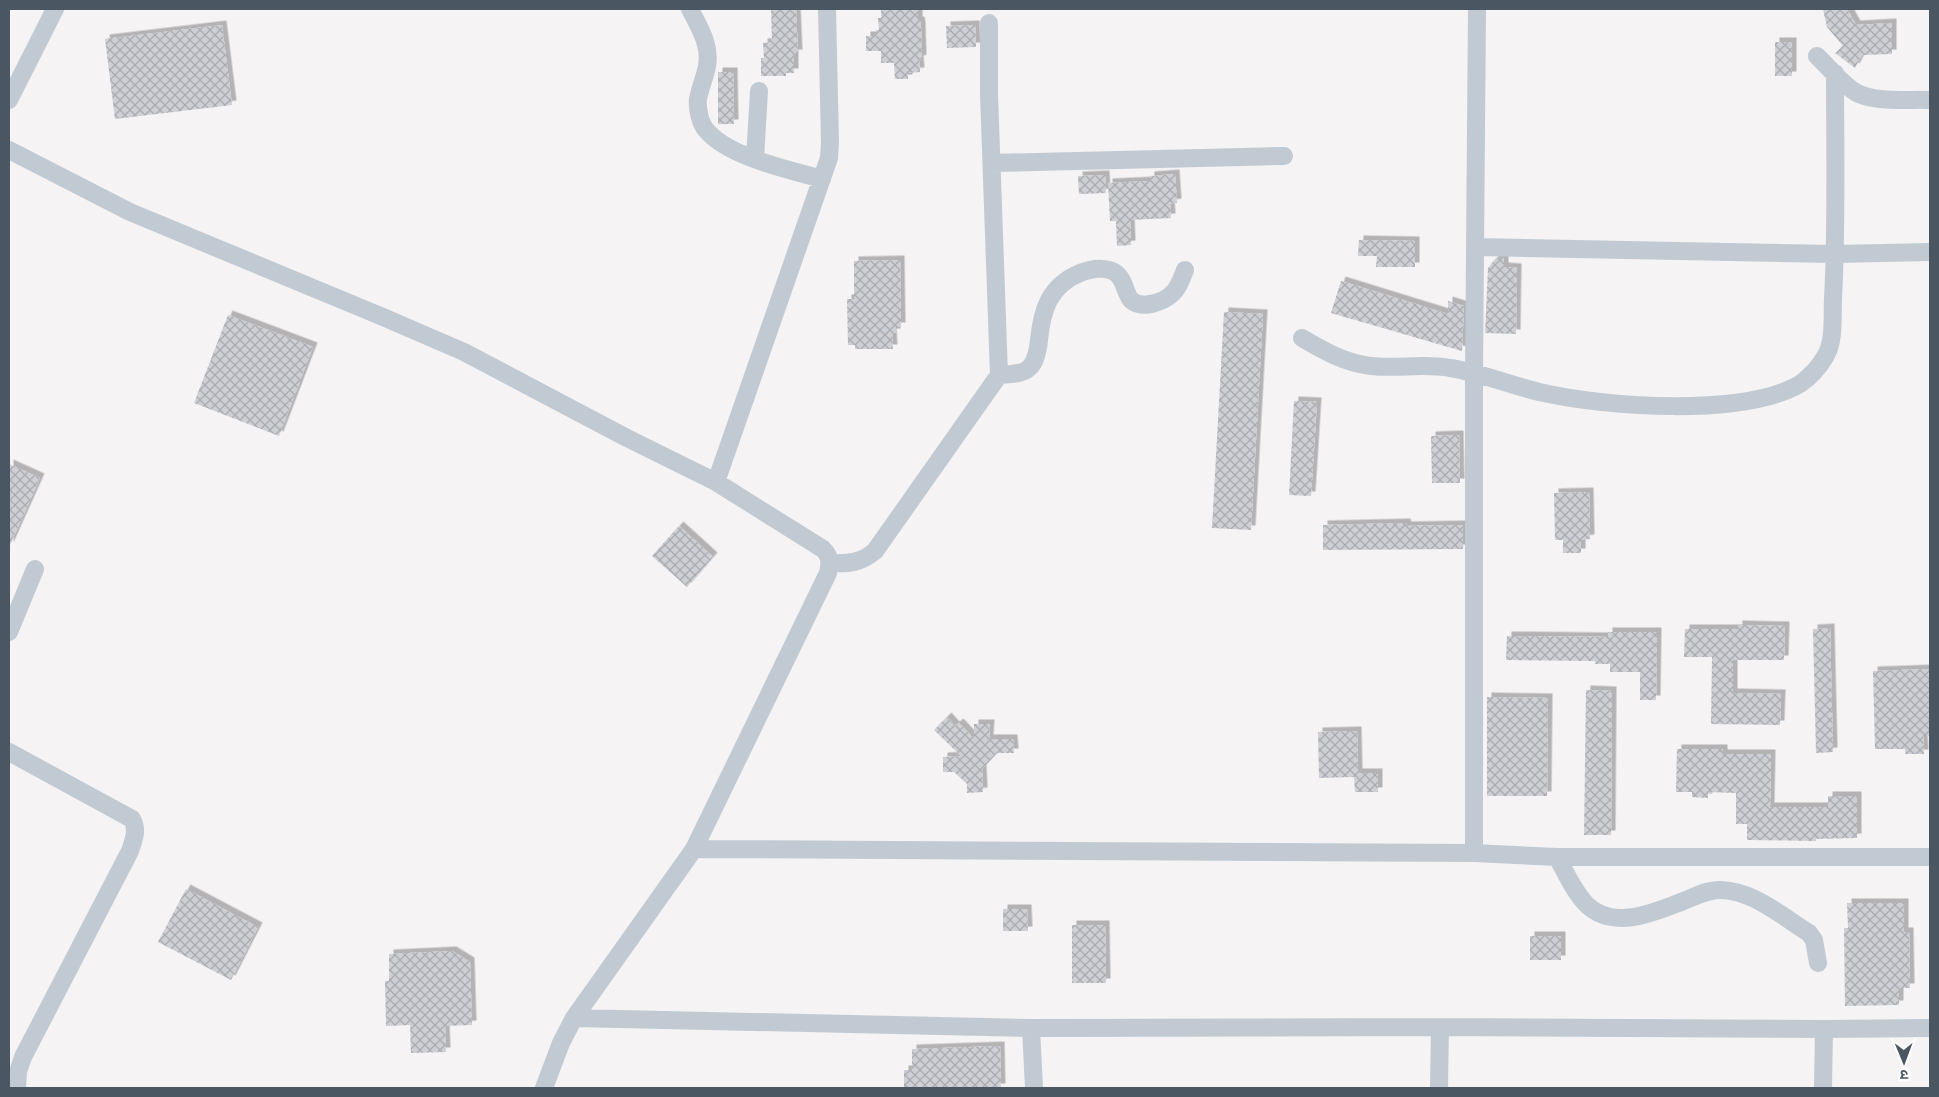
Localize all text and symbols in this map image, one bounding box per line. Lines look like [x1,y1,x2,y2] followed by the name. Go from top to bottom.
[1879,1037,1929,1087] north arrow
[1899,1066,1908,1084] text: उ

